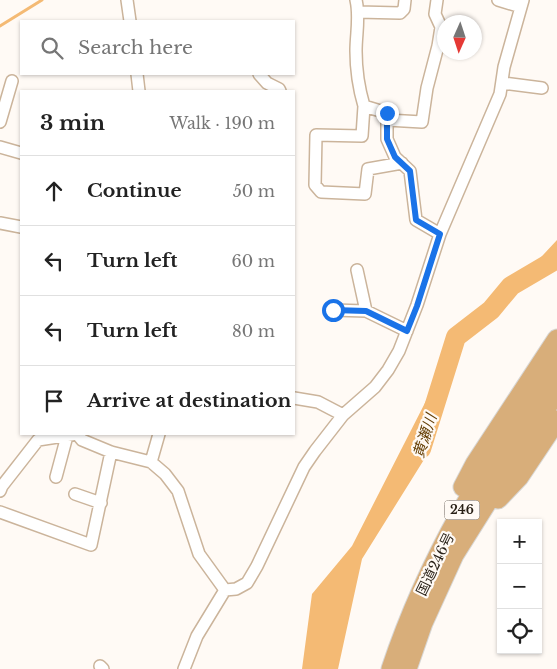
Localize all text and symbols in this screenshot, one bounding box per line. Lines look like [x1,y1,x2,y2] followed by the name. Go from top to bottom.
[437,15,482,60] north arrow
[20,20,295,75] search box
[38,34,66,62] icon: search
[78,36,193,59] text: Search here
[376,102,399,125] route end
[40,110,105,136] text: 3 min
[170,113,275,133] text: Walk · 190 m
[40,177,68,205] icon: ahead
[87,179,182,202] text: Continue
[233,181,275,201] text: 50 m
[40,247,68,275] icon: left
[87,249,178,272] text: Turn left
[232,251,275,271] text: 60 m
[322,299,345,322] route start
[40,317,68,345] icon: left
[87,319,178,342] text: Turn left
[232,321,275,341] text: 80 m
[40,387,68,415] icon: arrive
[87,389,291,412] text: Arrive at destination
[409,410,441,460] water label: 黄瀬川
[444,500,480,520] road number: 246
[497,519,542,654] map controls
[497,519,542,564] button: +
[412,530,458,598] street label: 国道246号
[497,564,542,609] button: −
[497,609,542,654] button: locate

